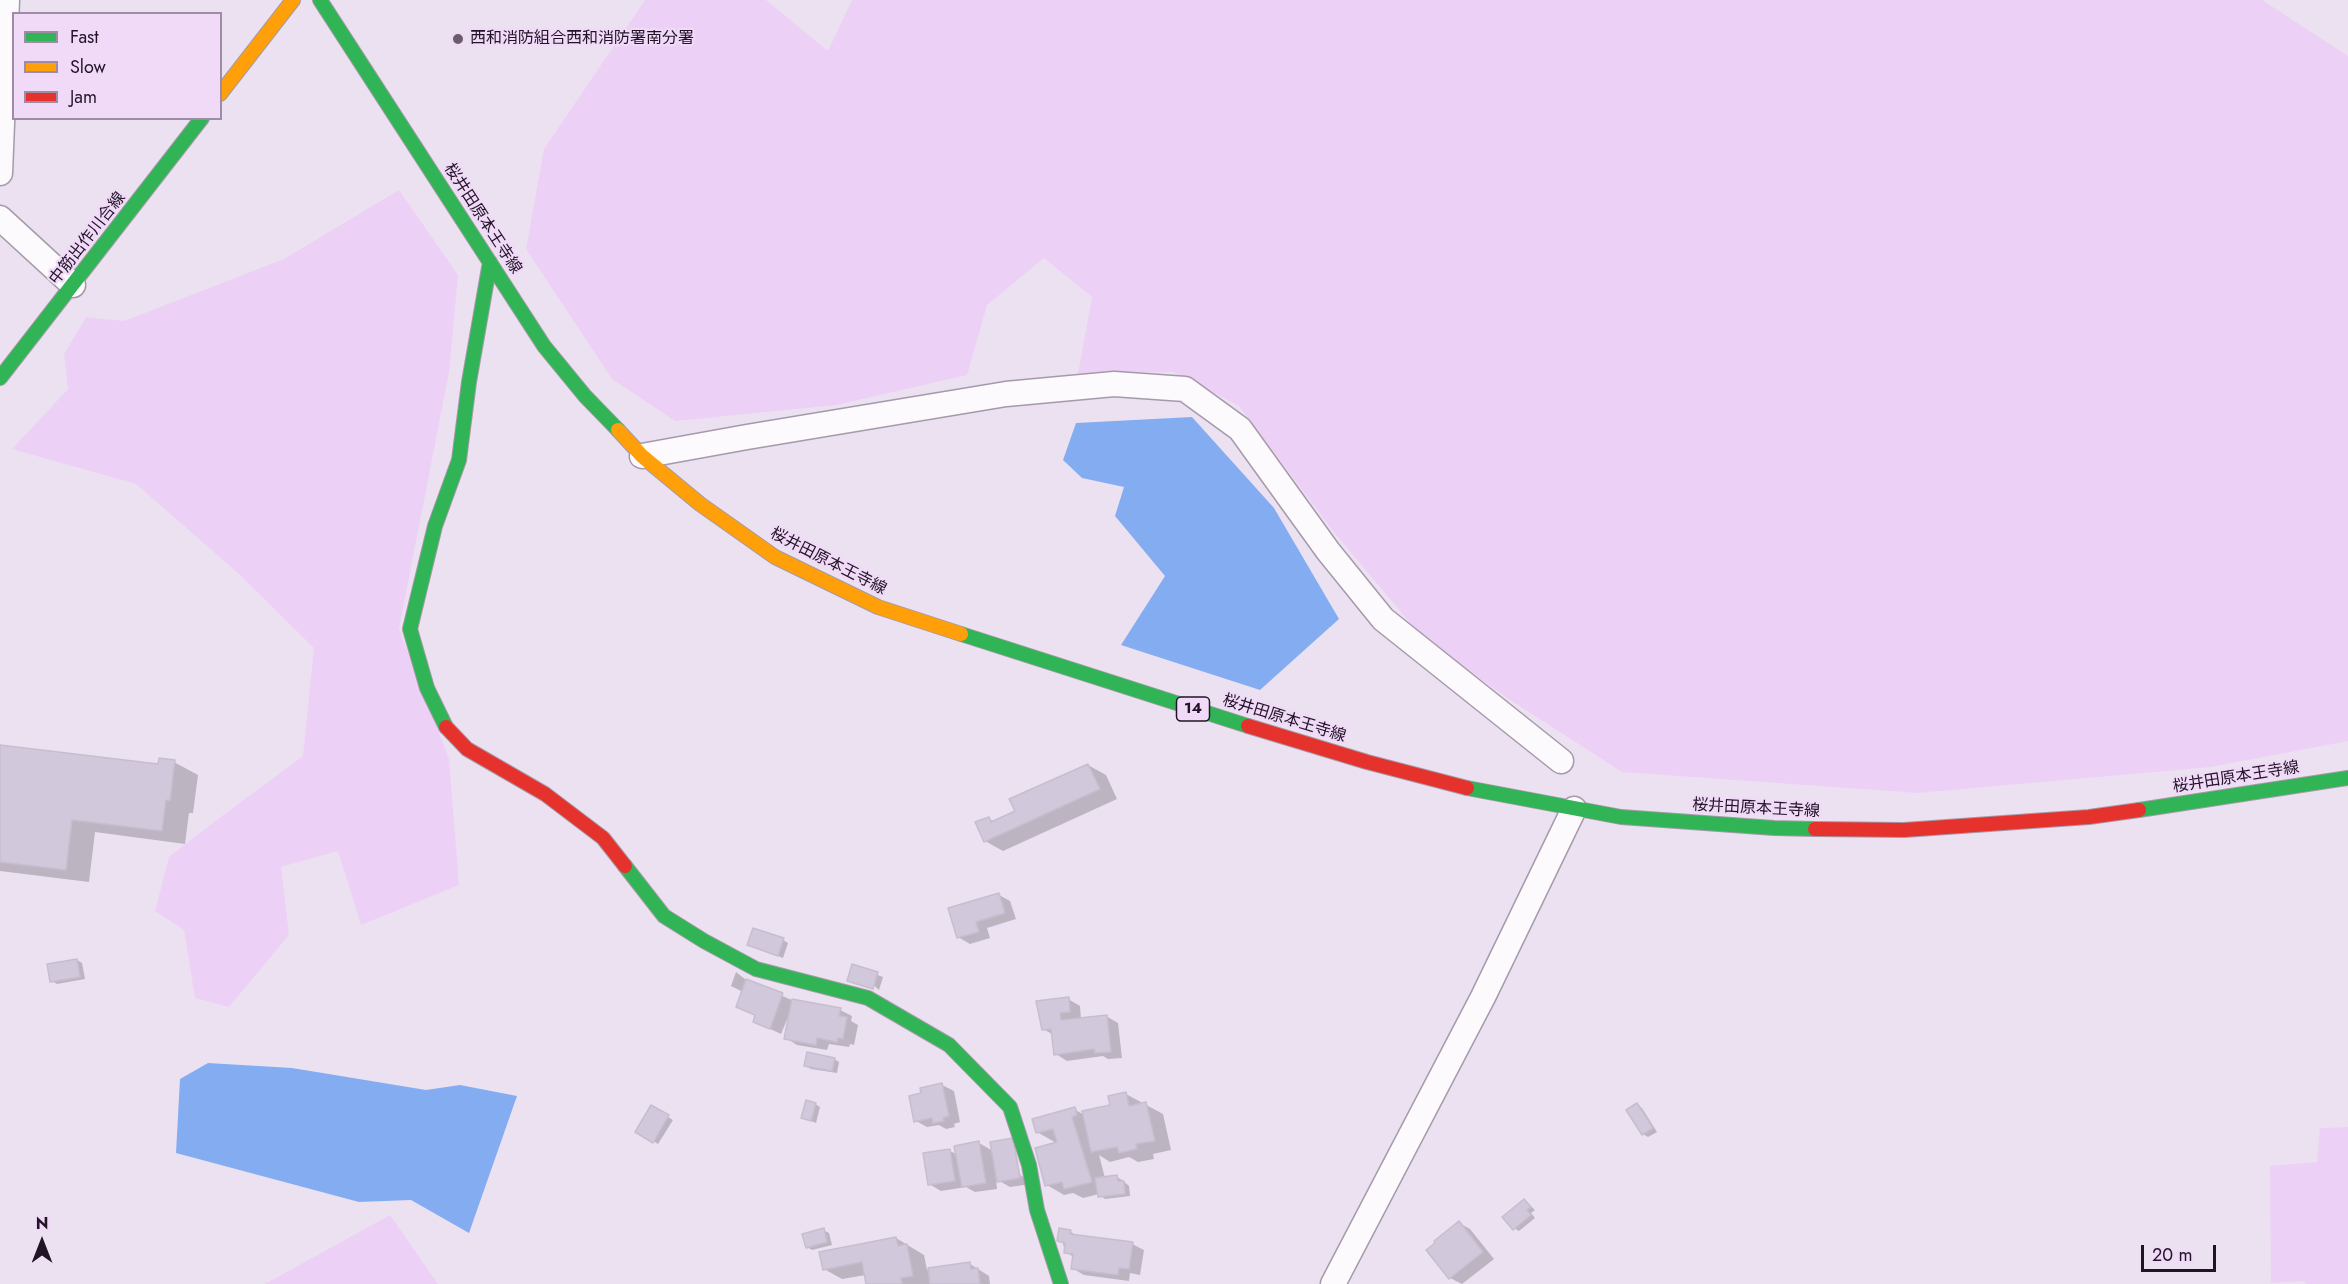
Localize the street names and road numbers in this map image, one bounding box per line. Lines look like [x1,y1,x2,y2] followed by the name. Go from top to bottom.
[439,160,525,278] street label: 桜井田原本王寺線
[46,189,130,289] street label: 中筋出作川合線
[767,524,889,600] street label: 桜井田原本王寺線
[1220,691,1348,747] street label: 桜井田原本王寺線
[1176,697,1210,721] road number: 14
[2171,759,2301,797] street label: 桜井田原本王寺線
[1692,796,1820,822] street label: 桜井田原本王寺線

